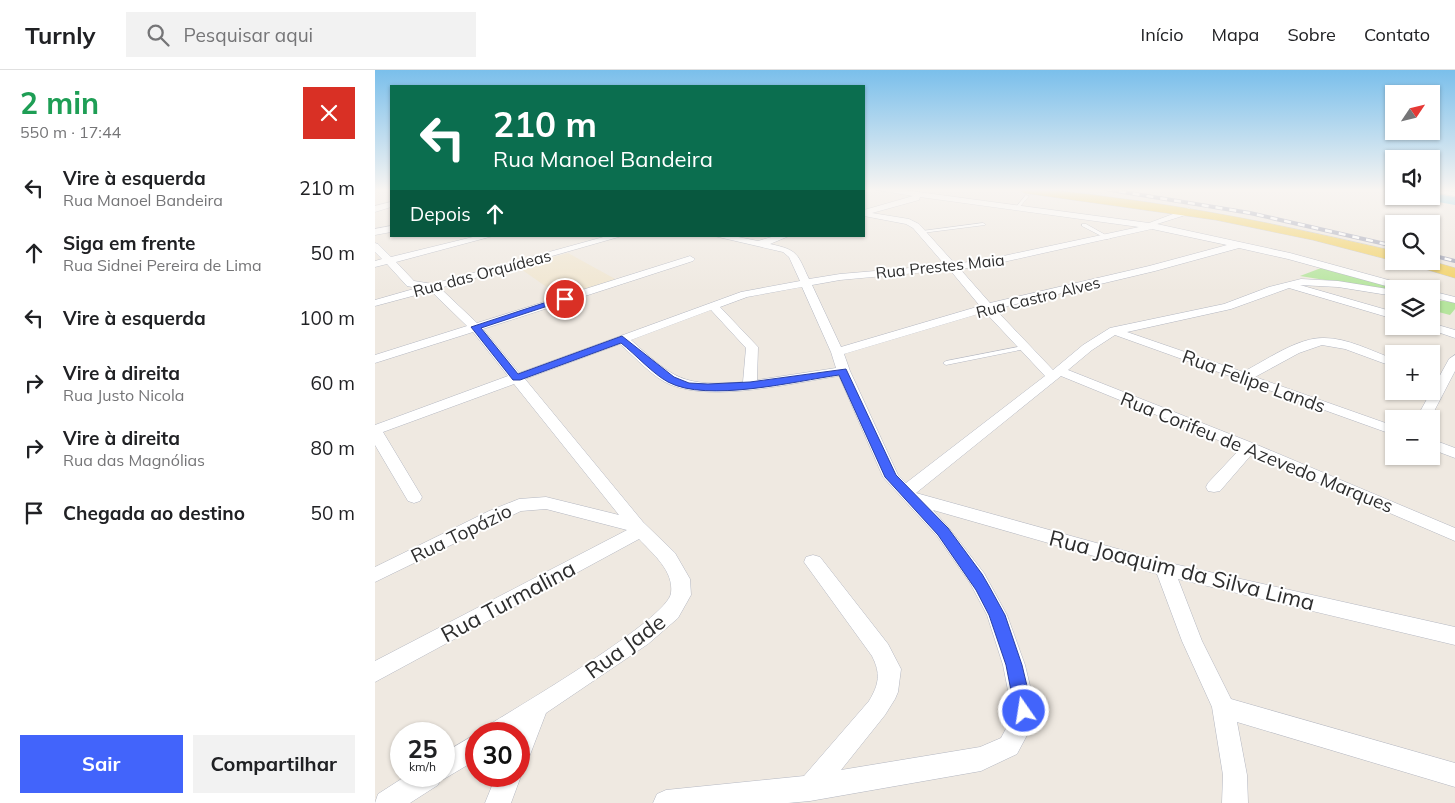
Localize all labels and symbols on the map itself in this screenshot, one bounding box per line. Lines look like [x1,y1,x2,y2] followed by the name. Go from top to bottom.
[1385,85,1440,140] north arrow
[411,245,553,301] street label: Rua das Orquídeas
[874,249,1006,283] street label: Rua Prestes Maia
[974,272,1102,322] street label: Rua Castro Alves
[544,278,586,320] pin
[1179,344,1329,418] street label: Rua Felipe Lands
[1117,386,1397,518] street label: Rua Corifeu de Azevedo Marques
[407,498,515,568] street label: Rua Topázio
[1046,523,1318,617] street label: Rua Joaquim da Silva Lima
[436,554,580,648] street label: Rua Turmalina
[579,607,671,685] street label: Rua Jade
[997,684,1049,736] position arrow
[465,722,530,787] speed limit sign: 30

